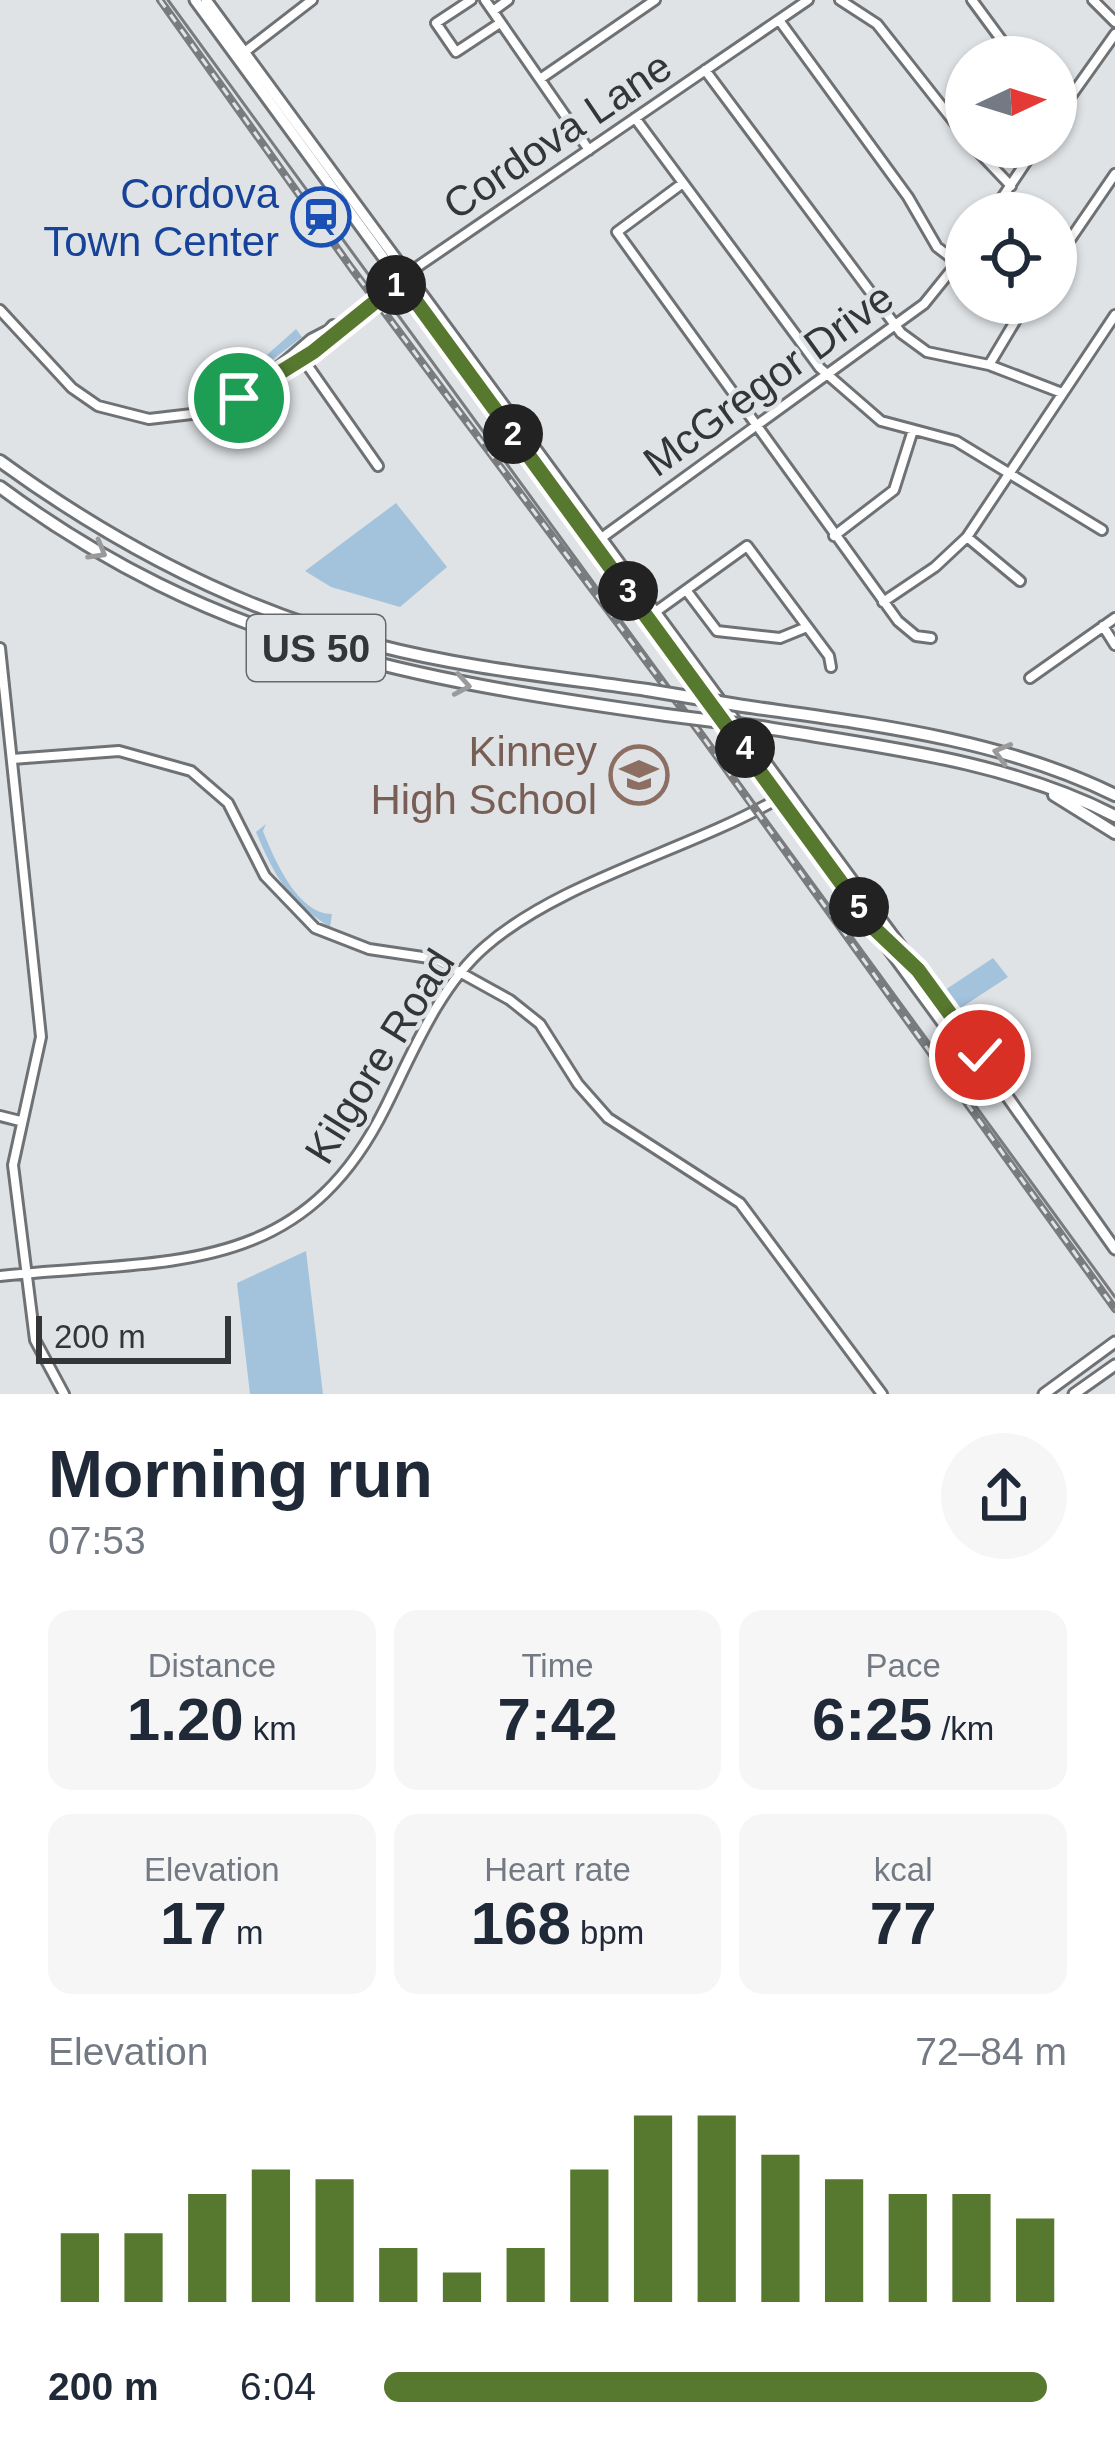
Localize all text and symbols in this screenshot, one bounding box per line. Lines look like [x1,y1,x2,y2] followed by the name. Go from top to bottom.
[945,36,1077,168] north arrow
[945,36,1077,324] map controls
[435,42,680,229] street label: Cordova Lane
[43,170,280,265] place label: Cordova Town Center
[290,186,352,248] station icon: Cordova Town Center
[945,192,1077,324] button: locate
[366,255,426,315] pin: 1
[387,266,405,303] text: 1
[635,273,902,486] street label: McGregor Drive
[188,347,290,449] pin
[206,365,272,431] icon: arrive
[483,404,543,464] pin: 2
[504,415,522,452] text: 2
[85,537,106,560] one-way arrow
[598,561,658,621] pin: 3
[619,572,637,609] text: 3
[247,615,385,681] road number: US 50
[451,671,471,697] one-way arrow
[715,718,775,778] pin: 4
[371,728,597,823] place label: Kinney High School
[736,729,754,766] text: 4
[992,742,1013,767] one-way arrow
[608,744,670,806] school or university icon: Kinney High School
[829,877,889,937] pin: 5
[850,888,868,925] text: 5
[295,941,464,1172] street label: Kilgore Road
[929,1004,1031,1106] pin
[947,1022,1013,1088] icon: check
[36,1310,231,1363] scale bar
[54,1318,146,1355] text: 200 m
[941,1433,1067,1559] button: share
[48,1437,433,1511] text: Morning run
[48,1519,146,1562] text: 07:53
[148,1647,276,1684] text: Distance
[521,1647,594,1684] text: Time
[866,1647,941,1684] text: Pace
[127,1686,244,1753] text: 1.20
[497,1686,618,1753] text: 7:42
[812,1686,932,1753] text: 6:25
[244,1710,297,1747] text: km
[932,1710,994,1747] text: /km
[144,1851,280,1888] text: Elevation
[484,1851,631,1888] text: Heart rate
[874,1851,933,1888] text: kcal
[160,1890,227,1957] text: 17
[471,1890,571,1957] text: 168
[870,1890,937,1957] text: 77
[227,1914,264,1951] text: m
[571,1914,644,1951] text: bpm
[48,2030,208,2073] text: Elevation
[915,2030,1067,2073] text: 72–84 m
[48,2365,159,2408] text: 200 m
[240,2365,316,2408] text: 6:04

